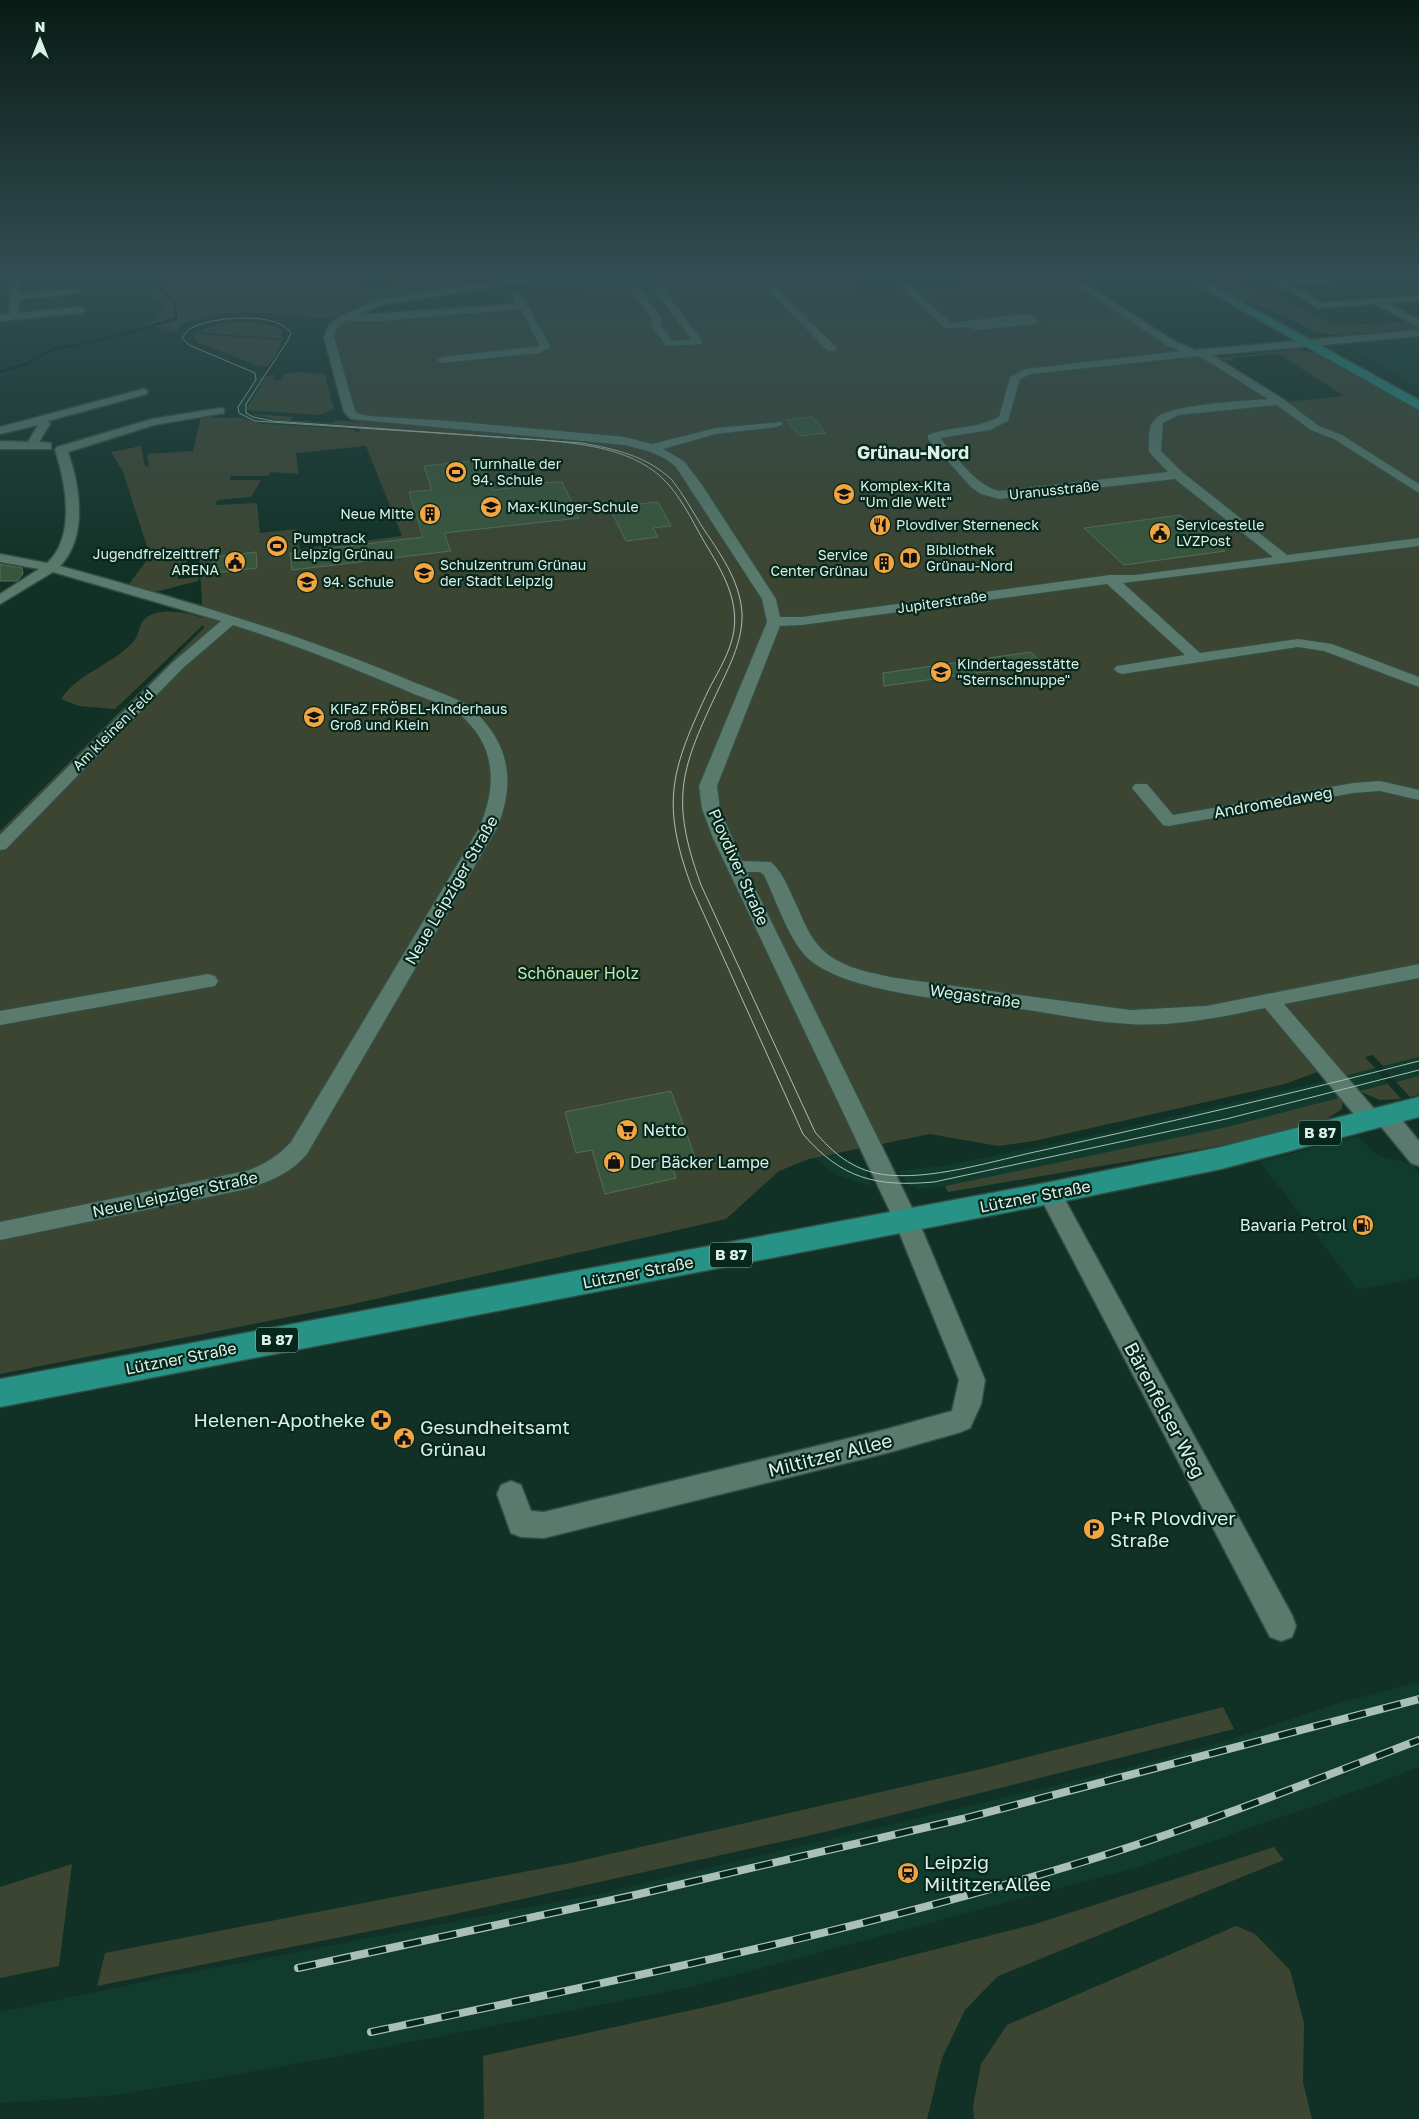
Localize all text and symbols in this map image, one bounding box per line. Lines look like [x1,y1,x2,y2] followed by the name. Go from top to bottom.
[15,15,65,65] north arrow
[35,18,45,35] text: N
[857,441,969,463] district label: Grünau-Nord
[472,455,562,488] place label: Turnhalle der 94. Schule
[444,460,468,484] sports icon: Turnhalle der 94. Schule
[1008,476,1100,503] street label: Uranusstraße
[860,477,952,510] place label: Komplex-Kita "Um die Welt"
[832,482,856,506] school or university icon: Komplex-Kita "Um die Welt"
[479,495,503,519] school or university icon: Max-Klinger-Schule
[507,498,639,515] place label: Max-Klinger-Schule
[418,502,442,526] building icon: Neue Mitte
[340,505,414,522] place label: Neue Mitte
[868,513,892,537] restaurant icon: Plovdiver Sterneneck
[896,516,1039,533] place label: Plovdiver Sterneneck
[1176,516,1264,549] place label: Servicestelle LVZPost
[1148,521,1172,545] public building icon: Servicestelle LVZPost
[293,529,393,562] place label: Pumptrack Leipzig Grünau
[265,534,289,558] sports icon: Pumptrack Leipzig Grünau
[926,541,1013,574] place label: Bibliothek Grünau-Nord
[93,545,220,578] place label: Jugendfreizeittreff ARENA
[770,546,868,579] place label: Service Center Grünau
[898,546,922,570] library icon: Bibliothek Grünau-Nord
[223,550,247,574] public building icon: Jugendfreizeittreff ARENA
[872,551,896,575] building icon: Service Center Grünau
[440,556,586,589] place label: Schulzentrum Grünau der Stadt Leipzig
[412,561,436,585] school or university icon: Schulzentrum Grünau der Stadt Leipzig
[295,570,319,594] school or university icon: 94. Schule
[323,573,394,590] place label: 94. Schule
[896,587,988,616] street label: Jupiterstraße
[957,655,1079,688] place label: Kindertagesstätte "Sternschnuppe"
[929,660,953,684] school or university icon: Kindertagesstätte "Sternschnuppe"
[69,686,157,774] street label: Am kleinen Feld
[330,700,507,733] place label: KiFaZ FRÖBEL-Kinderhaus Groß und Klein
[302,705,326,729] school or university icon: KiFaZ FRÖBEL-Kinderhaus Groß und Klein
[1212,782,1334,822] street label: Andromedaweg
[704,806,774,928] street label: Plovdiver Straße
[400,812,502,968] street label: Neue Leipziger Straße
[517,963,639,983] park label: Schönauer Holz
[928,980,1022,1012] street label: Wegastraße
[615,1118,639,1142] supermarket icon: Netto
[643,1120,687,1140] place label: Netto
[1299,1120,1341,1146] road number: B 87
[602,1150,626,1174] shop icon: Der Bäcker Lampe
[630,1152,769,1172] place label: Der Bäcker Lampe
[90,1167,260,1221] street label: Neue Leipziger Straße
[978,1175,1092,1217] street label: Lützner Straße
[1351,1213,1375,1237] fuel station icon: Bavaria Petrol
[1240,1215,1347,1235] place label: Bavaria Petrol
[710,1242,752,1268] road number: B 87
[581,1251,695,1293] street label: Lützner Straße
[256,1328,298,1352] road number: B 87
[124,1337,238,1379] street label: Lützner Straße
[1120,1338,1211,1482] street label: Bärenfelser Weg
[194,1408,365,1431] place label: Helenen-Apotheke
[369,1408,393,1432] pharmacy icon: Helenen-Apotheke
[420,1415,570,1460] place label: Gesundheitsamt Grünau
[392,1426,416,1450] public building icon: Gesundheitsamt Grünau
[765,1428,894,1481] street label: Miltitzer Allee
[1110,1506,1236,1551] place label: P+R Plovdiver Straße
[1082,1517,1106,1541] parking icon: P+R Plovdiver Straße
[924,1850,1051,1895] place label: Leipzig Miltitzer Allee
[896,1861,920,1885] station icon: Leipzig Miltitzer Allee

